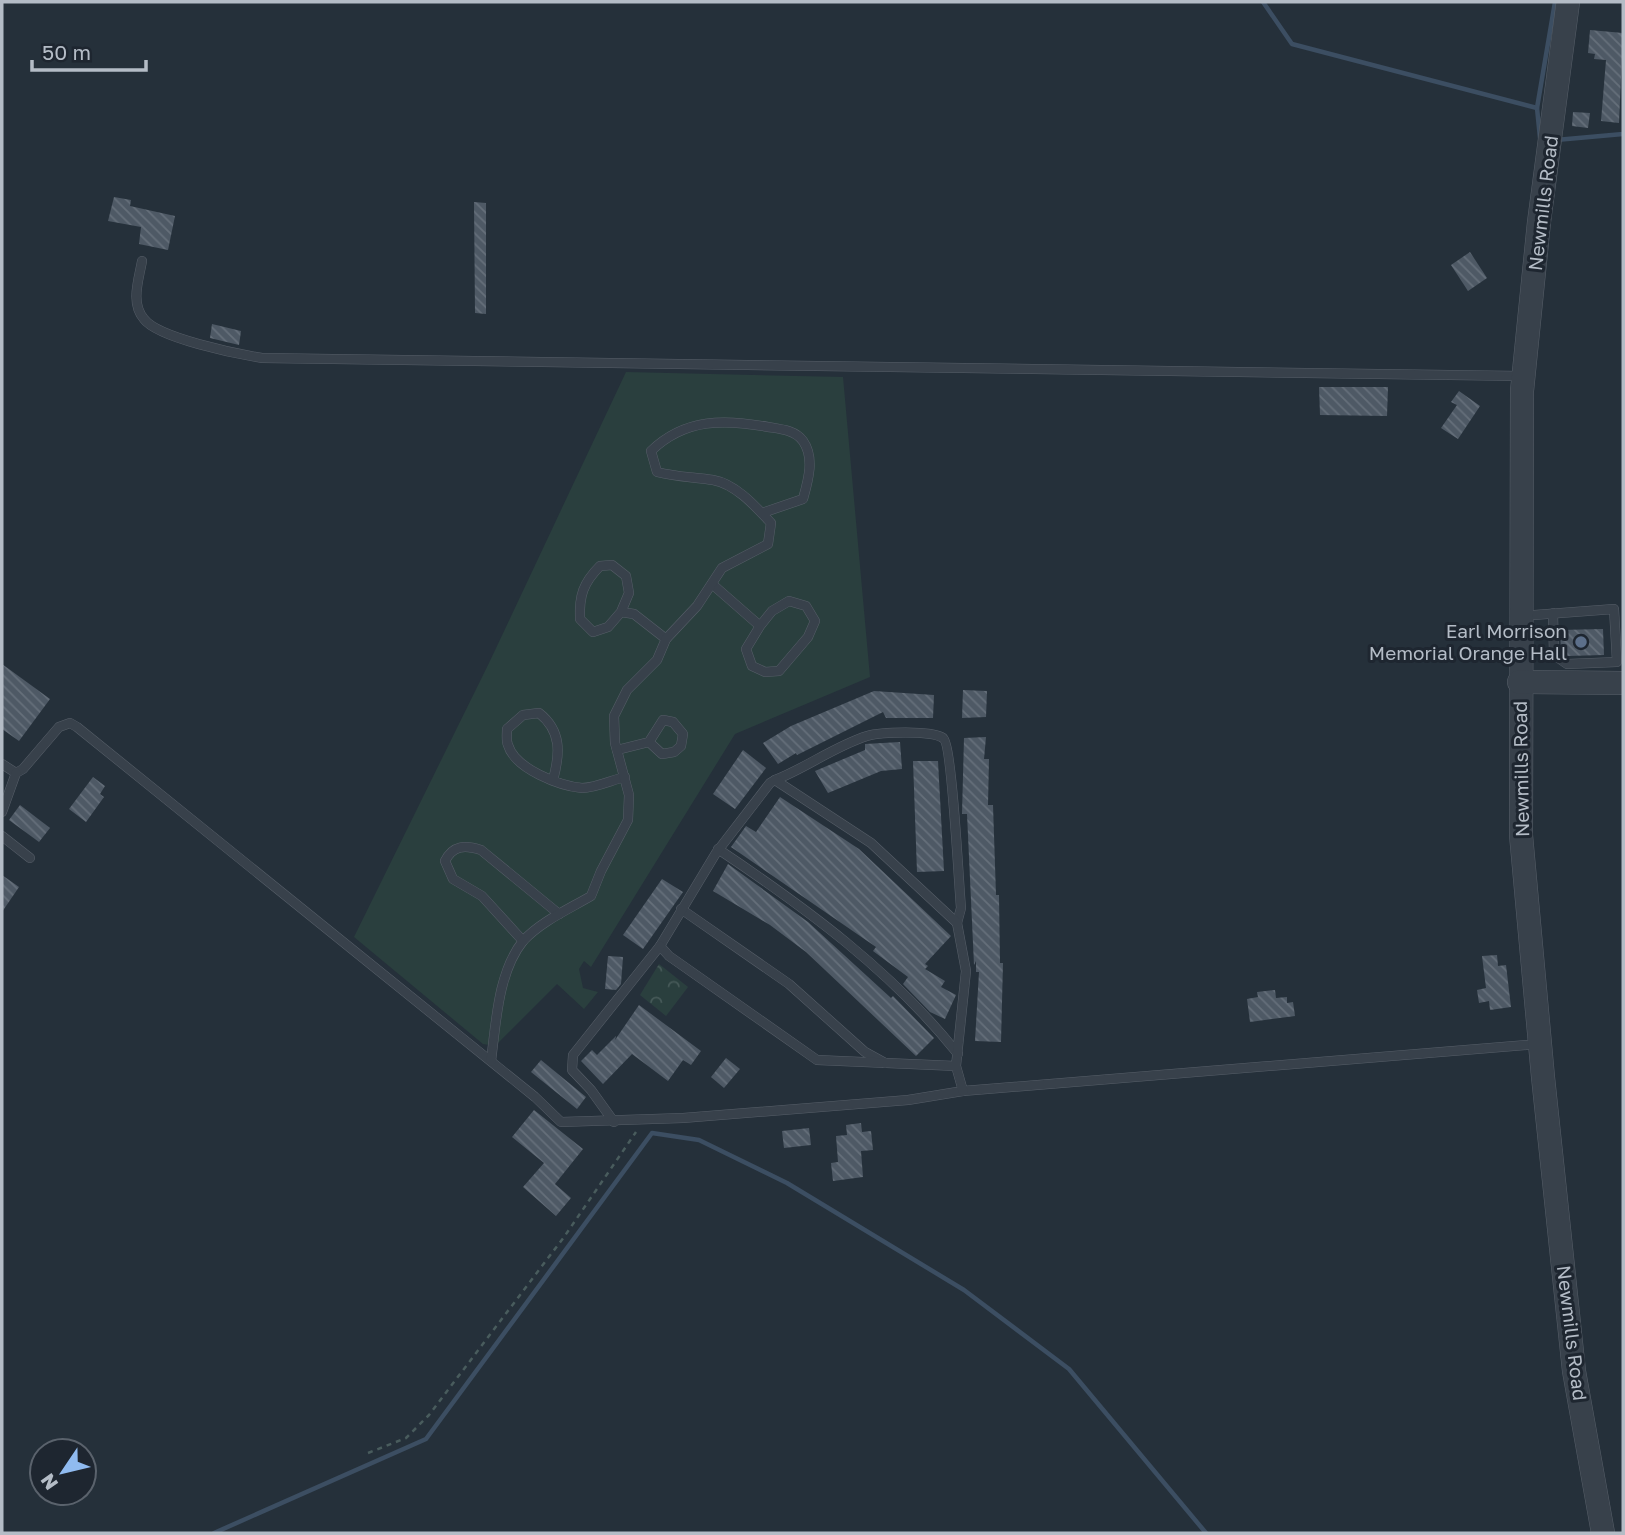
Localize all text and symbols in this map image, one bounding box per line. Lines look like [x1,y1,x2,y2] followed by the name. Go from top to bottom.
[32,28,145,72] scale bar
[42,39,91,65] text: 50 m
[1523,134,1562,272] street label: Newmills Road
[1369,619,1567,664] place label: Earl Morrison Memorial Orange Hall
[1573,634,1589,650] marker: Earl Morrison Memorial Orange Hall
[1508,701,1533,837] street label: Newmills Road
[1553,1264,1592,1402] street label: Newmills Road
[28,1437,98,1507] north arrow
[35,1470,62,1495] text: N

